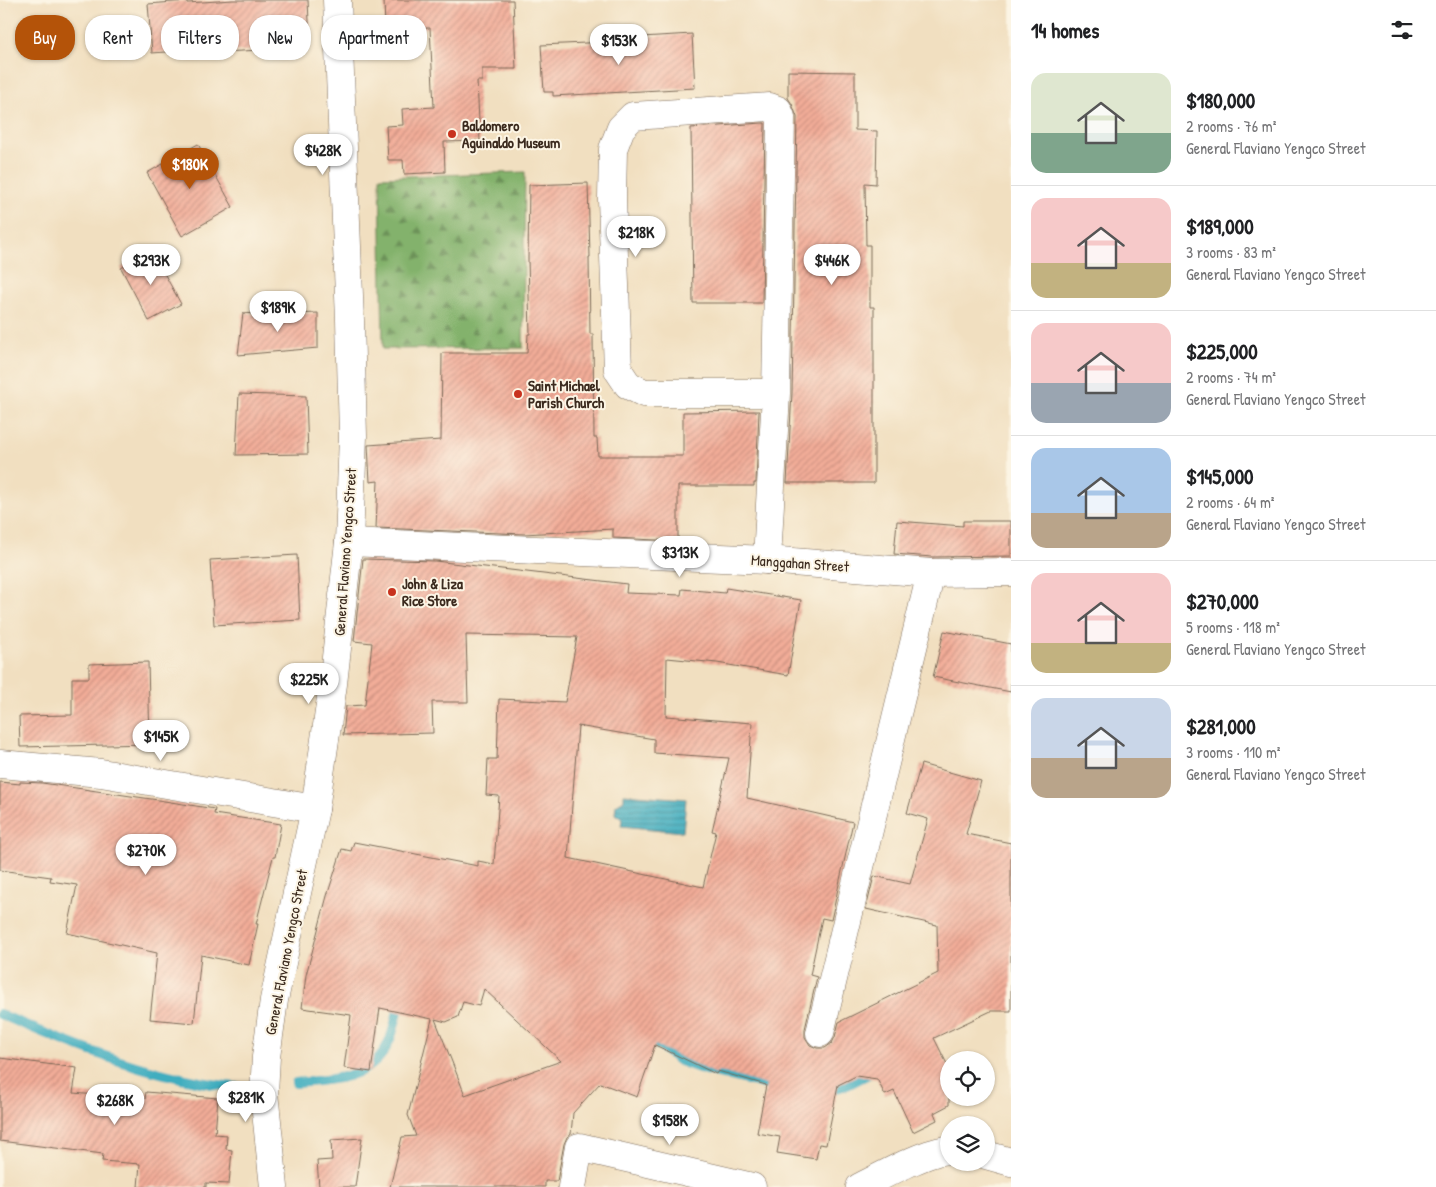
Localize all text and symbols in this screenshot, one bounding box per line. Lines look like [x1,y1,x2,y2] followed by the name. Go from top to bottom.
[15,15,75,60] chip: Buy
[85,15,151,60] chip: Rent
[161,15,239,60] chip: Filters
[249,15,311,60] chip: New
[321,15,427,60] chip: Apartment
[1031,16,1099,45] text: 14 homes
[1388,16,1416,44] icon: filters
[584,23,654,66] pin: $153K
[601,29,637,51] text: $153K
[1186,86,1255,115] text: $180,000
[1071,93,1131,153] icon: home
[462,115,560,154] place label: Baldomero Aguinaldo Museum
[1186,115,1276,137] text: 2 rooms · 76 m²
[446,128,458,140] marker: Baldomero Aguinaldo Museum
[288,134,358,176] pin: $428K
[1186,137,1366,159] text: General Flaviano Yengco Street
[305,139,341,161] text: $428K
[155,148,225,190] pin: $180K
[172,153,208,175] text: $180K
[1186,212,1254,241] text: $189,000
[601,216,671,258] pin: $218K
[1071,218,1131,278] icon: home
[618,221,654,243] text: $218K
[1186,241,1276,263] text: 3 rooms · 83 m²
[116,244,186,286] pin: $293K
[797,244,867,286] pin: $446K
[132,249,170,271] text: $293K
[815,249,849,271] text: $446K
[1186,263,1366,285] text: General Flaviano Yengco Street
[243,290,313,333] pin: $189K
[260,296,296,318] text: $189K
[1186,337,1258,366] text: $225,000
[1071,343,1131,403] icon: home
[1186,366,1276,388] text: 2 rooms · 74 m²
[528,375,605,413] place label: Saint Michael Parish Church
[512,388,524,400] marker: Saint Michael Parish Church
[1186,388,1366,410] text: General Flaviano Yengco Street
[1186,462,1254,491] text: $145,000
[329,466,361,637] street label: General Flaviano Yengco Street
[1071,468,1131,528] icon: home
[1186,491,1274,513] text: 2 rooms · 64 m²
[1186,513,1366,535] text: General Flaviano Yengco Street
[645,536,715,578] pin: $313K
[662,541,698,563] text: $313K
[750,549,851,577] street label: Manggahan Street
[402,573,463,611] place label: John & Liza Rice Store
[386,586,398,598] marker: John & Liza Rice Store
[1186,587,1259,616] text: $270,000
[1071,593,1131,653] icon: home
[1186,616,1280,638] text: 5 rooms · 118 m²
[1186,638,1366,660] text: General Flaviano Yengco Street
[274,662,344,705] pin: $225K
[290,668,328,690] text: $225K
[1186,712,1256,741] text: $281,000
[1071,718,1131,778] icon: home
[126,720,196,762] pin: $145K
[143,725,179,747] text: $145K
[1186,741,1281,763] text: 3 rooms · 110 m²
[1186,763,1366,785] text: General Flaviano Yengco Street
[111,834,181,876] pin: $270K
[126,839,166,861] text: $270K
[260,867,313,1037] street label: General Flaviano Yengco Street
[940,1051,995,1171] map controls
[940,1051,995,1106] button: locate
[211,1080,281,1123] pin: $281K
[80,1084,150,1126] pin: $268K
[228,1086,264,1108] text: $281K
[96,1089,134,1111] text: $268K
[635,1104,705,1146] pin: $158K
[652,1109,688,1131] text: $158K
[940,1116,995,1171] button: layers

